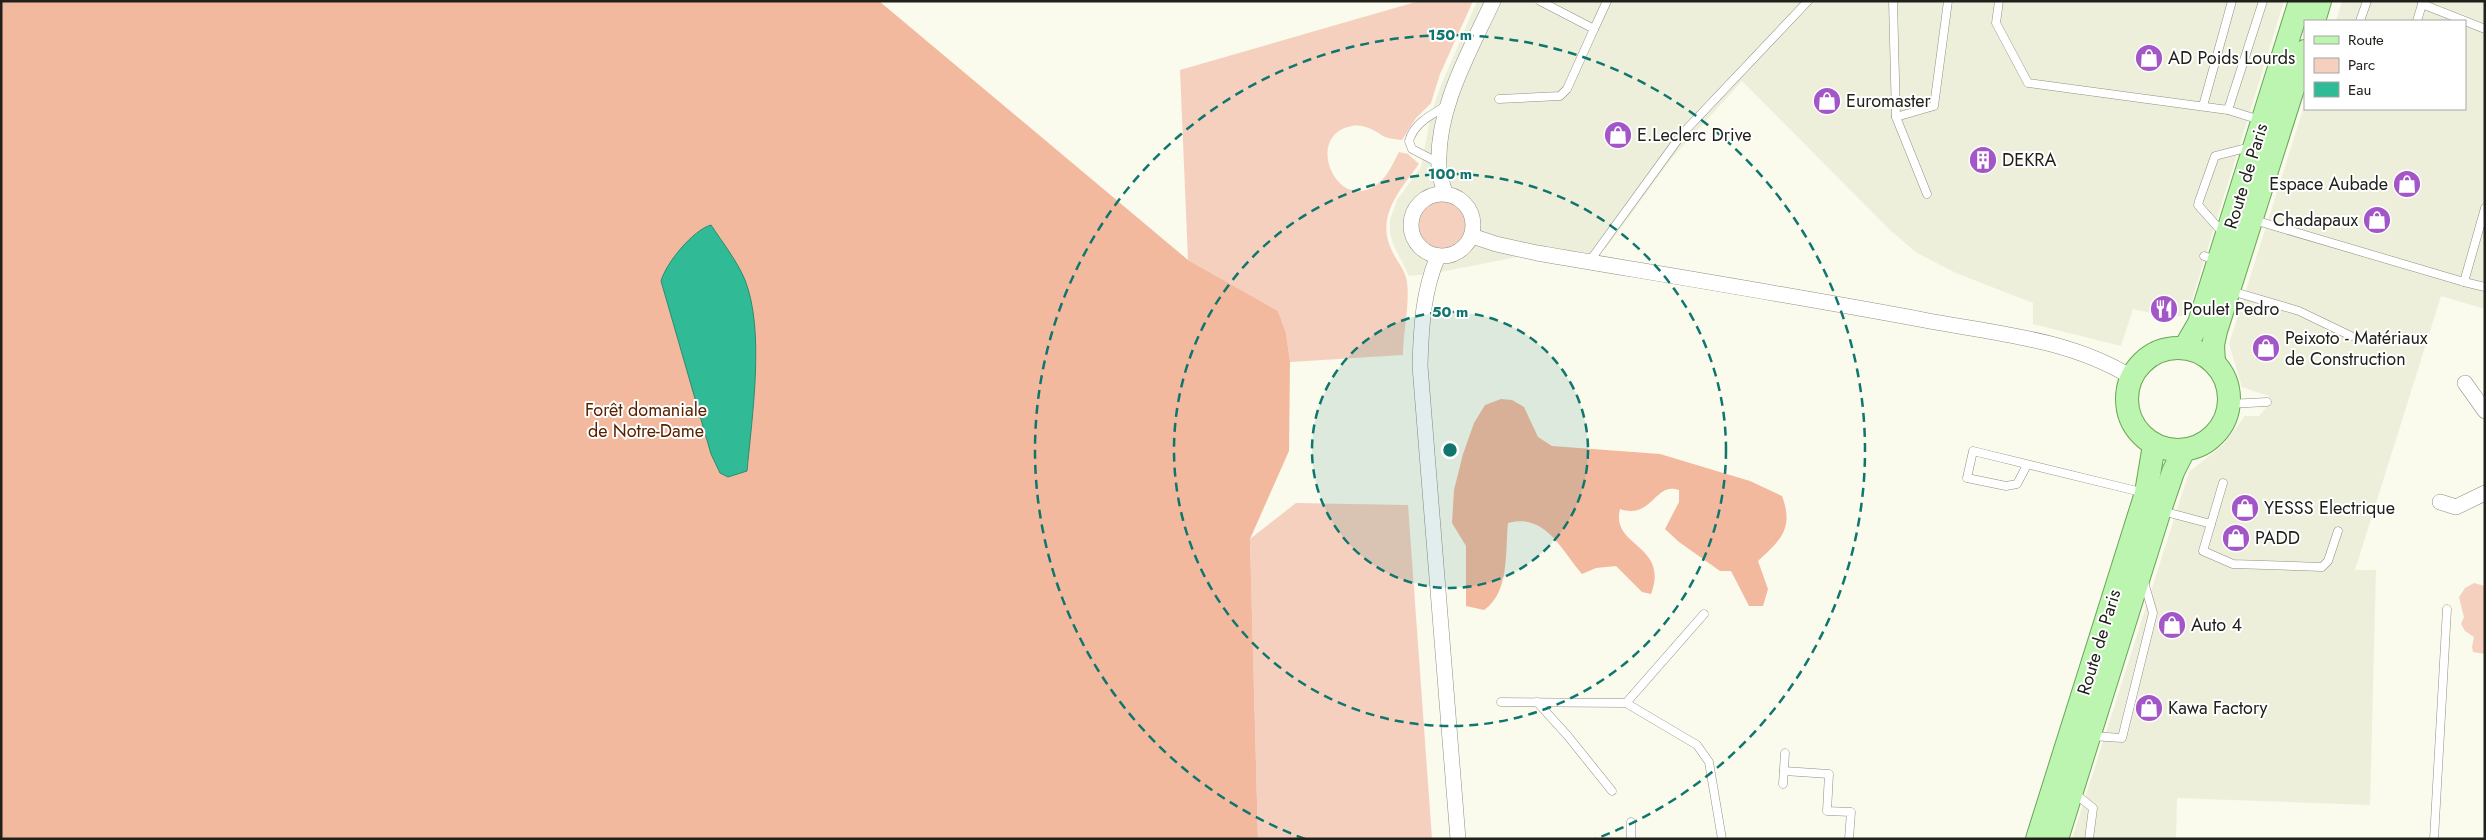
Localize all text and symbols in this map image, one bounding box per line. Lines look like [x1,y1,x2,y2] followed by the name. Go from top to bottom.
[2304,20,2466,110] legend
[1428,24,1472,46] text: 150 m
[2348,29,2384,51] text: Route
[2134,43,2164,73] shop icon: AD Poids Lourds
[2168,45,2295,71] place label: AD Poids Lourds
[2348,54,2375,76] text: Parc
[2348,79,2371,101] text: Eau
[1812,86,1842,116] shop icon: Euromaster
[1846,88,1932,114] place label: Euromaster
[1603,120,1633,150] shop icon: E.Leclerc Drive
[2218,120,2274,232] street label: Route de Paris
[1637,122,1752,148] place label: E.Leclerc Drive
[1968,145,1998,175] building icon: DEKRA
[2002,147,2056,173] place label: DEKRA
[1428,163,1472,185] text: 100 m
[2392,169,2422,199] shop icon: Espace Aubade
[2269,171,2388,197] place label: Espace Aubade
[2362,205,2392,235] shop icon: Chadapaux
[2273,207,2358,233] place label: Chadapaux
[2149,294,2179,324] restaurant icon: Poulet Pedro
[2183,296,2279,322] place label: Poulet Pedro
[1432,301,1468,323] text: 50 m
[2285,325,2428,372] place label: Peixoto - Matériaux de Construction
[2251,333,2281,363] shop icon: Peixoto - Matériaux de Construction
[585,397,707,444] park label: Forêt domaniale de Notre-Dame
[1441,441,1459,459] centre of rings
[2230,493,2260,523] shop icon: YESSS Electrique
[2264,495,2395,521] place label: YESSS Electrique
[2221,523,2251,553] shop icon: PADD
[2255,525,2300,551] place label: PADD
[2071,586,2127,698] street label: Route de Paris
[2157,610,2187,640] shop icon: Auto 4
[2191,612,2242,638] place label: Auto 4
[2134,693,2164,723] shop icon: Kawa Factory
[2168,695,2268,721] place label: Kawa Factory

